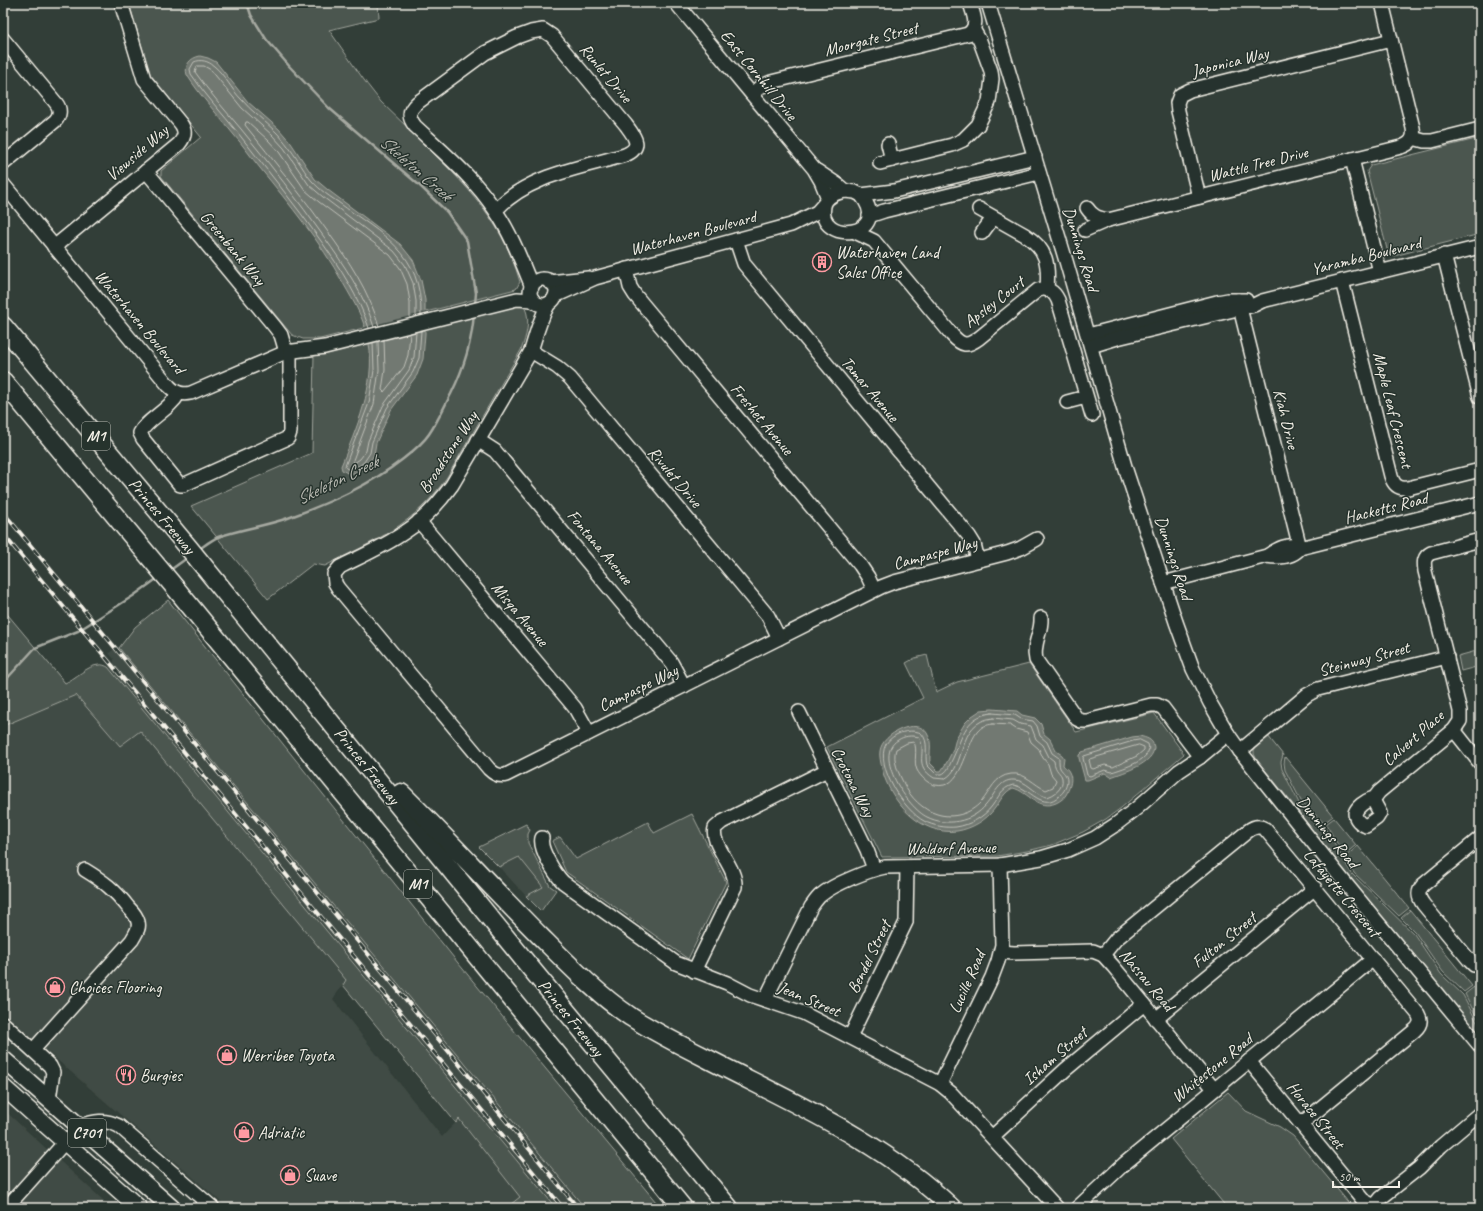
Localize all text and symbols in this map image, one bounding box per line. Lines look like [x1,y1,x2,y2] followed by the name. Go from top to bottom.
[822,17,922,61] street label: Moorgate Street
[716,25,803,126] street label: East Cornhill Drive
[575,39,638,108] street label: Runlet Drive
[1188,42,1272,82] street label: Japonica Way
[101,119,173,186] street label: Viewside Way
[375,131,459,208] water label: Skeleton Creek
[1206,141,1311,186] street label: Wattle Tree Drive
[1058,204,1104,296] street label: Dunnings Road
[196,206,271,290] street label: Greenbank Way
[628,206,760,260] street label: Waterhaven Boulevard
[1309,232,1425,280] street label: Yaramba Boulevard
[836,242,941,283] place label: Waterhaven Land Sales Office
[811,251,833,273] building icon: Waterhaven Land Sales Office
[90,266,191,380] street label: Waterhaven Boulevard
[960,270,1030,332] street label: Apsley Court
[1368,350,1418,472] street label: Maple Leaf Crescent
[836,352,904,427] street label: Tamar Avenue
[726,379,799,460] street label: Freshet Avenue
[1268,387,1304,453] street label: Kiah Drive
[414,406,483,497] street label: Broadstone Way
[82,422,110,450] road number: M1
[643,442,707,513] street label: Rivulet Drive
[292,449,385,509] water label: Skeleton Creek
[124,474,201,559] street label: Princes Freeway
[1342,487,1432,528] street label: Hacketts Road
[563,505,638,590] street label: Fontana Avenue
[1151,513,1198,605] street label: Dunnings Road
[891,531,980,574] street label: Campaspe Way
[487,577,554,652] street label: Misqa Avenue
[1316,636,1414,681] street label: Steinway Street
[595,659,682,716] street label: Campaspe Way
[1378,705,1449,771] street label: Calvert Place
[330,723,405,810] street label: Princes Freeway
[826,744,880,822] street label: Crotona Way
[1292,791,1365,874] street label: Dunnings Road
[906,837,997,859] street label: Waldorf Avenue
[1299,845,1387,943] street label: Lafayette Crescent
[404,870,432,898] road number: M1
[1187,906,1262,972] street label: Fulton Street
[842,915,897,997] street label: Bendel Street
[1115,945,1181,1017] street label: Nassau Road
[944,946,991,1016] street label: Lucille Road
[534,975,609,1062] street label: Princes Freeway
[44,976,66,998] shop icon: Choices Flooring
[774,976,846,1022] street label: Jean Street
[69,977,162,998] place label: Choices Flooring
[1019,1021,1093,1090] street label: Isham Street
[1167,1027,1259,1107] street label: Whitestone Road
[216,1044,238,1066] shop icon: Werribee Toyota
[241,1045,336,1066] place label: Werribee Toyota
[115,1064,137,1086] restaurant icon: Burgies
[140,1065,184,1086] place label: Burgies
[1282,1077,1351,1155] street label: Horace Street
[68,1119,106,1147] road number: C701
[233,1121,255,1143] shop icon: Adriatic
[258,1122,305,1143] place label: Adriatic
[1333,1163,1399,1189] scale bar
[279,1164,301,1186] shop icon: Suave
[304,1165,338,1186] place label: Suave
[1339,1169,1361,1185] text: 50 m

